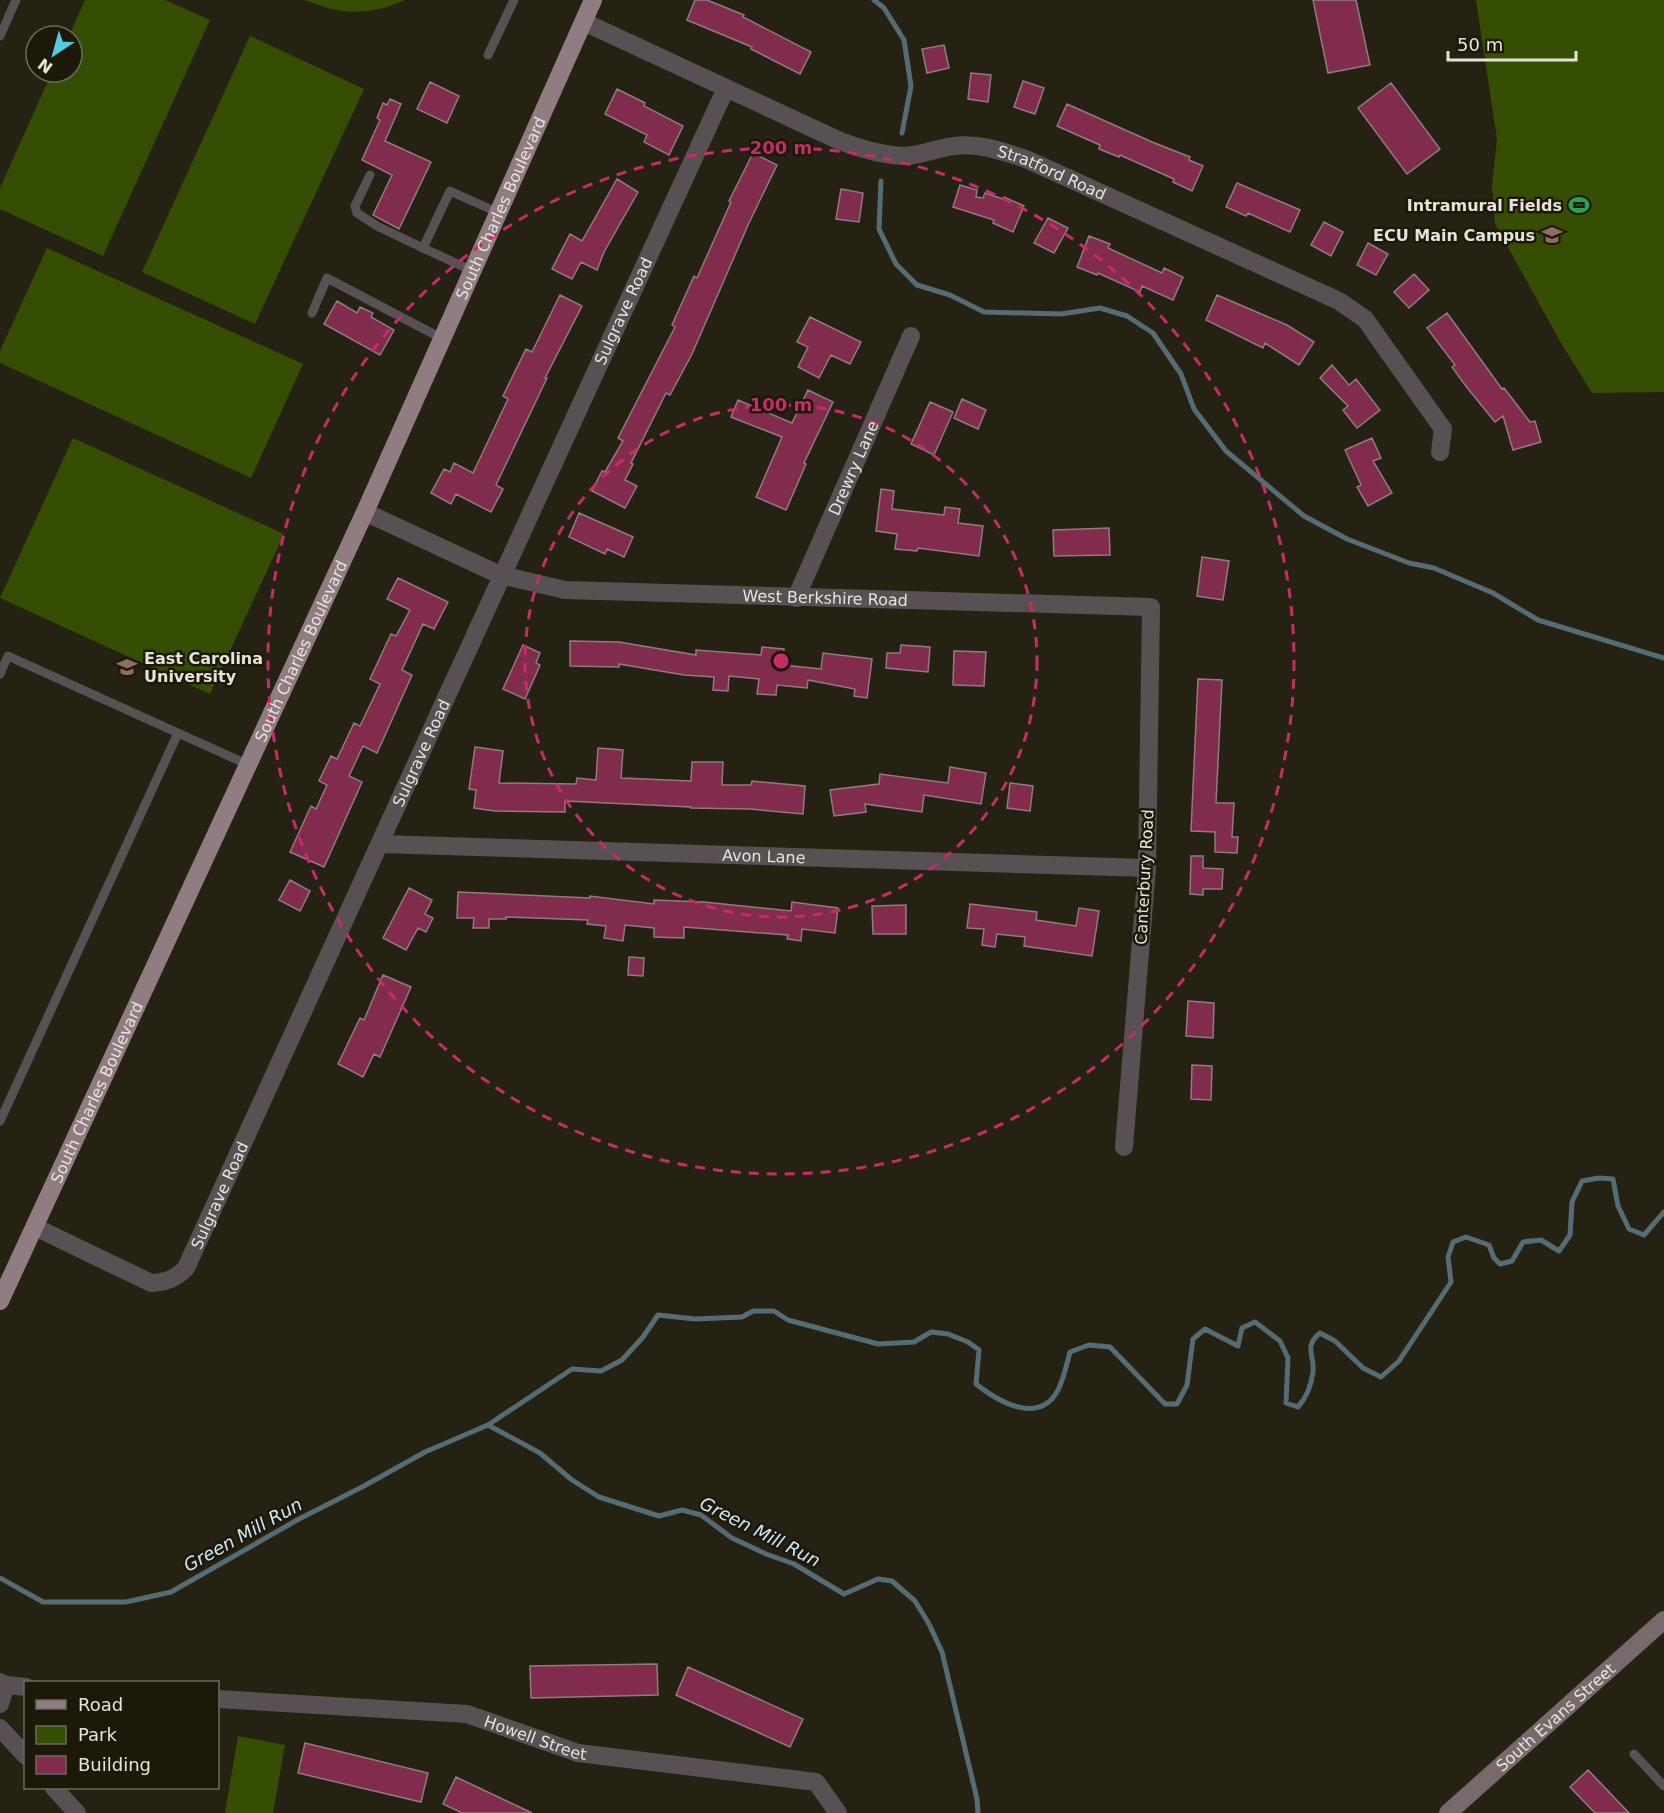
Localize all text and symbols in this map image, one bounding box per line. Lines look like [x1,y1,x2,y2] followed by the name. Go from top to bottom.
[24,24,84,84] north arrow
[1448,24,1576,62] scale bar
[1457,34,1503,55] text: 50 m
[34,54,56,77] text: N
[452,114,550,303] street label: South Charles Boulevard
[750,137,812,158] text: 200 m
[995,142,1109,204] street label: Stratford Road
[1567,193,1591,217] sports icon: Intramural Fields
[1407,196,1562,215] place label: Intramural Fields
[1540,223,1564,247] school or university icon: ECU Main Campus
[1373,226,1535,245] place label: ECU Main Campus
[591,255,656,368] street label: Sulgrave Road
[750,394,812,415] text: 100 m
[824,418,883,518] street label: Drewry Lane
[251,558,351,745] street label: South Charles Boulevard
[742,586,908,610] street label: West Berkshire Road
[144,649,263,686] place label: East Carolina University
[771,651,791,671] centre of rings
[115,655,139,679] school or university icon: East Carolina University
[389,697,454,810] street label: Sulgrave Road
[1131,809,1158,945] street label: Canterbury Road
[722,846,806,867] street label: Avon Lane
[47,999,147,1186] street label: South Charles Boulevard
[187,1139,252,1252] street label: Sulgrave Road
[697,1492,824,1571] water label: Green Mill Run
[180,1493,306,1576] water label: Green Mill Run
[1492,1659,1619,1776] street label: South Evans Street
[24,1681,219,1789] legend
[78,1694,123,1715] text: Road
[481,1712,588,1764] street label: Howell Street
[78,1724,117,1745] text: Park
[78,1754,151,1775] text: Building

